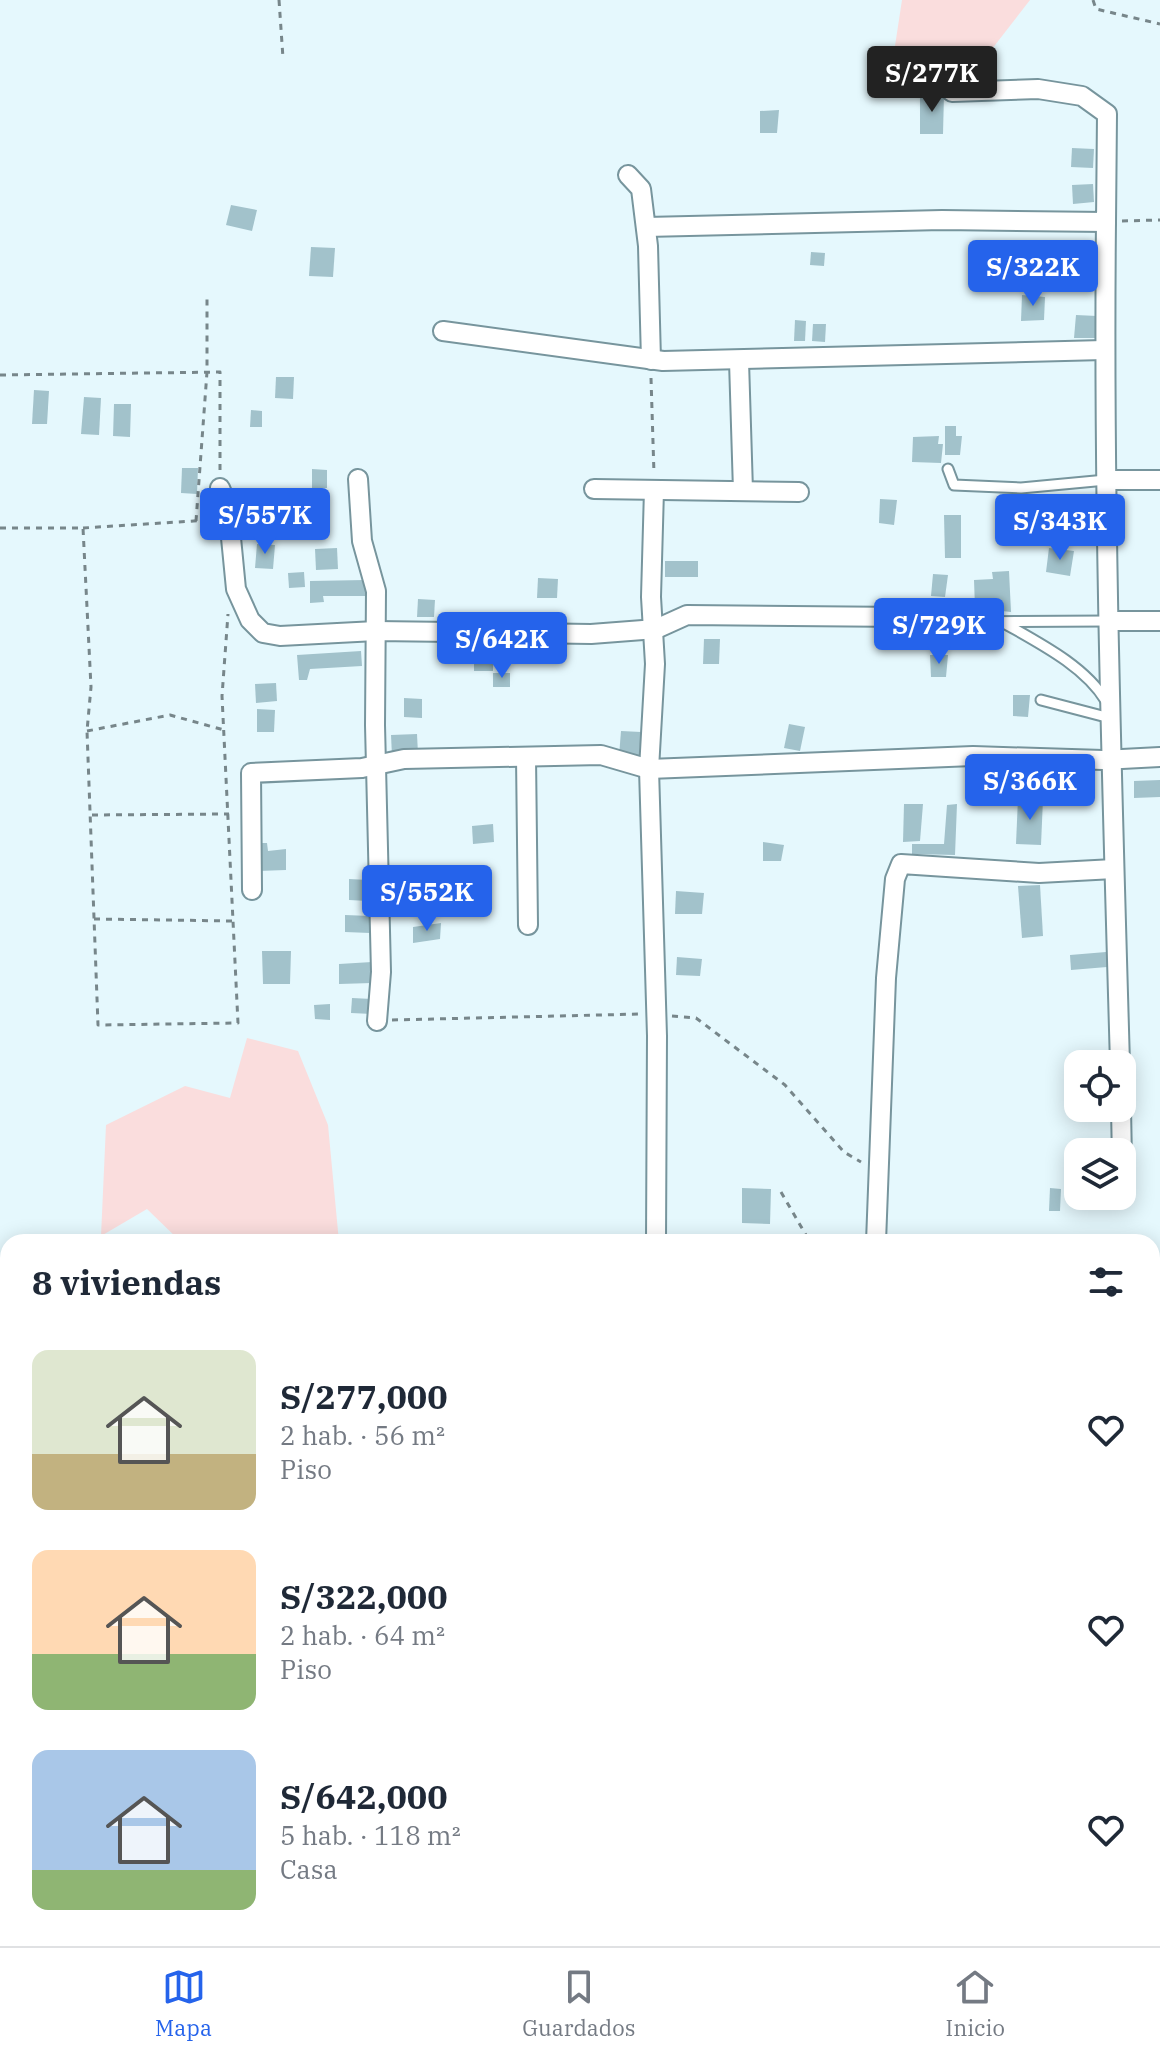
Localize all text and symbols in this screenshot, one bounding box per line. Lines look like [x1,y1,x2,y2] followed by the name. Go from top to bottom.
[867,46,997,114] pin: S/277K
[885,55,979,89] text: S/277K
[968,240,1098,308] pin: S/322K
[986,249,1080,283] text: S/322K
[200,488,330,556] pin: S/557K
[995,494,1125,562] pin: S/343K
[218,497,312,531] text: S/557K
[1013,503,1107,537] text: S/343K
[874,598,1004,666] pin: S/729K
[892,607,986,641] text: S/729K
[437,612,567,680] pin: S/642K
[455,621,549,655] text: S/642K
[965,754,1095,822] pin: S/366K
[983,763,1077,797] text: S/366K
[362,865,492,933] pin: S/552K
[380,874,474,908] text: S/552K
[1064,1050,1136,1210] map controls
[1064,1050,1136,1122] button: locate
[1064,1138,1136,1210] button: layers
[32,1260,221,1304] text: 8 viviendas
[1084,1260,1128,1304] icon: filters
[280,1374,448,1418] text: S/277,000
[96,1382,192,1478] icon: home
[1084,1408,1128,1452] icon: heart
[280,1418,445,1452] text: 2 hab. · 56 m²
[280,1452,332,1486] text: Piso
[280,1574,448,1618] text: S/322,000
[96,1582,192,1678] icon: home
[1084,1608,1128,1652] icon: heart
[280,1618,445,1652] text: 2 hab. · 64 m²
[280,1652,332,1686] text: Piso
[280,1774,448,1818] text: S/642,000
[96,1782,192,1878] icon: home
[1084,1808,1128,1852] icon: heart
[280,1818,461,1852] text: 5 hab. · 118 m²
[280,1852,338,1886] text: Casa
[155,1965,212,2042] tab: Mapa
[522,1965,635,2042] tab: Guardados
[946,1965,1005,2042] tab: Inicio

